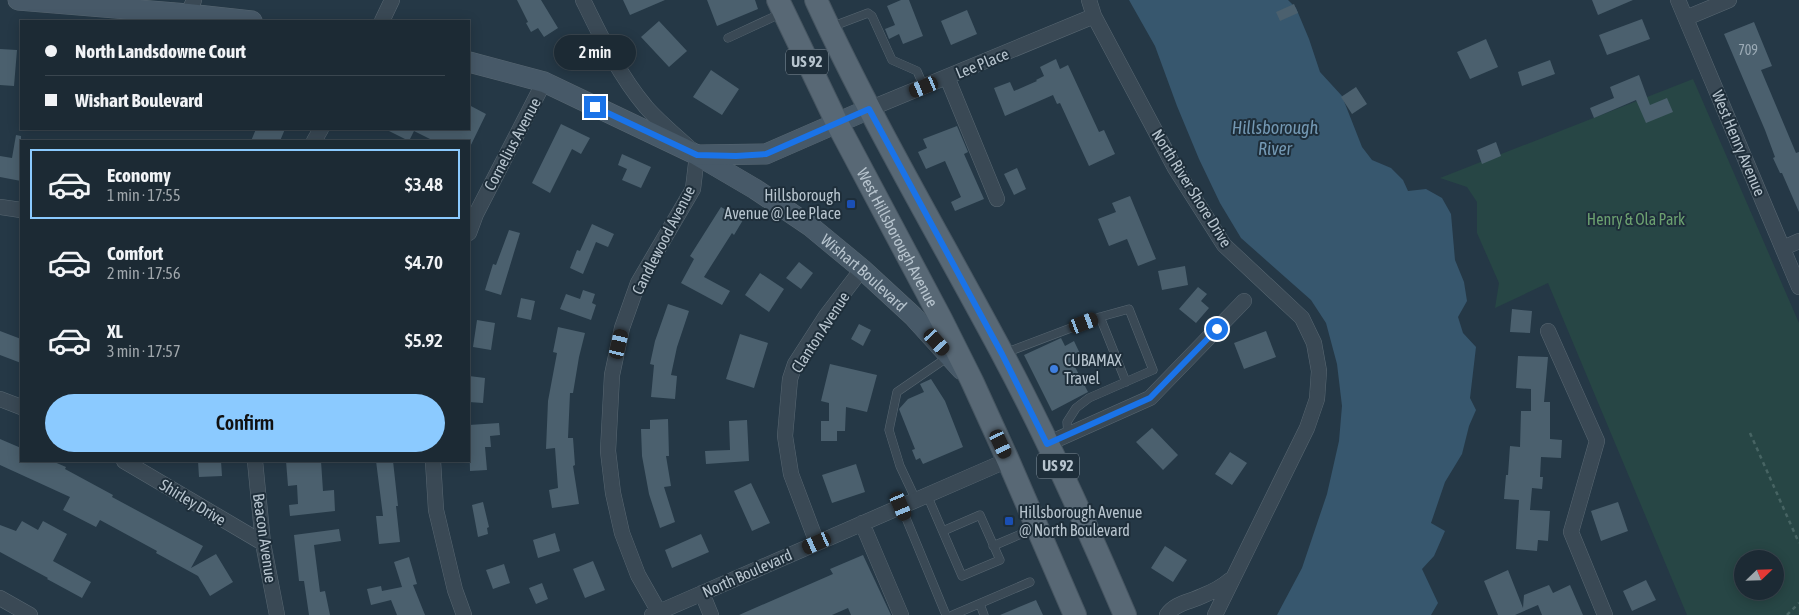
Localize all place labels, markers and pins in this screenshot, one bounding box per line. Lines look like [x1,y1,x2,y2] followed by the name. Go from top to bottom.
[724,186,841,222] place label: Hillsborough Avenue @ Lee Place
[845,198,857,210] marker: Hillsborough Avenue @ Lee Place
[1064,351,1123,387] place label: CUBAMAX Travel
[1048,363,1060,375] marker: CUBAMAX Travel
[1019,503,1142,539] place label: Hillsborough Avenue @ North Boulevard
[1003,515,1015,527] marker: Hillsborough Avenue @ North Boulevard

